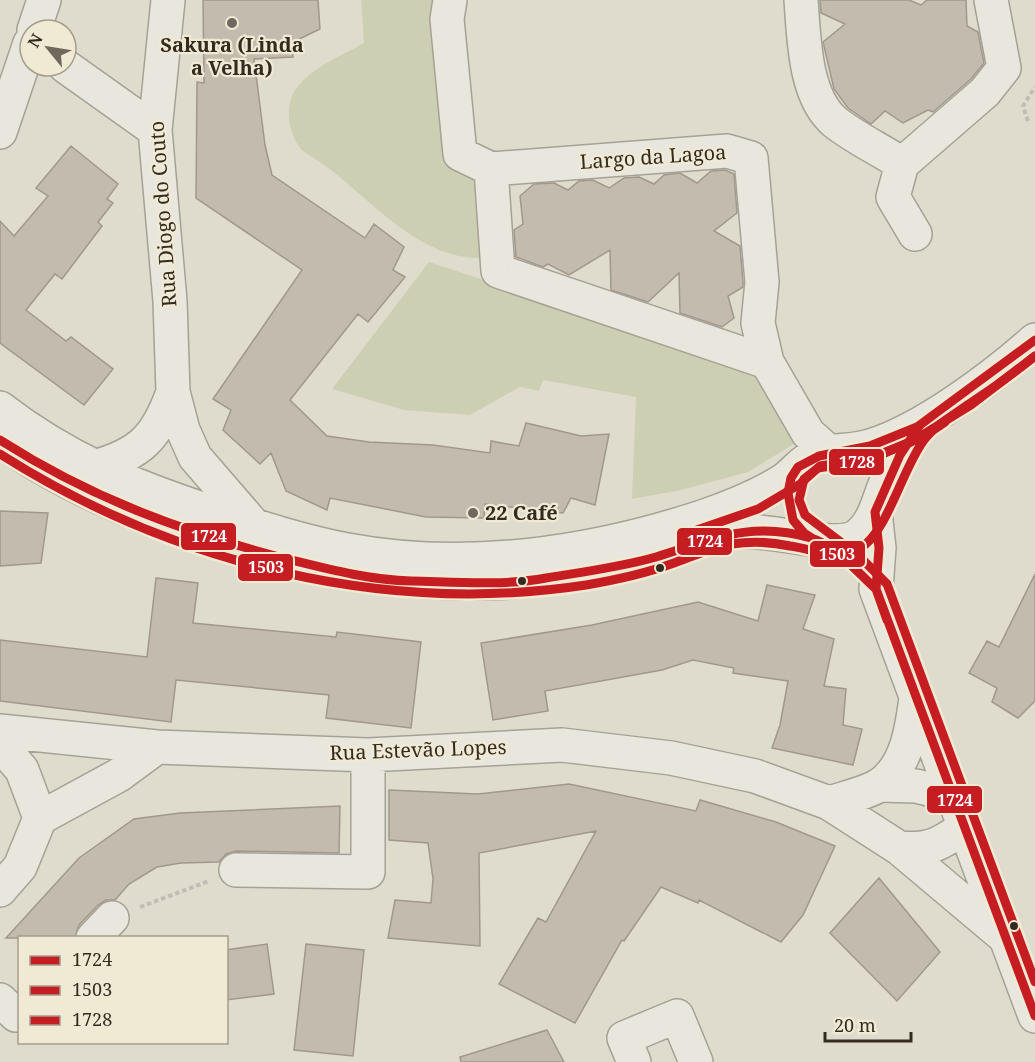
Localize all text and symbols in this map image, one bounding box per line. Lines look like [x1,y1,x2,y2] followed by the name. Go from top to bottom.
[225,16,239,30] marker: Sakura (Linda a Velha)
[18,18,78,78] north arrow
[22,29,48,51] text: N
[160,31,304,81] place label: Sakura (Linda a Velha)
[143,120,182,308] street label: Rua Diogo do Couto
[579,138,727,175] street label: Largo da Lagoa
[828,448,885,476] line badge: 1728
[839,451,875,473] text: 1728
[485,499,558,526] place label: 22 Café
[466,506,480,520] marker: 22 Café
[180,522,237,551] line badge: 1724
[191,525,227,547] text: 1724
[676,527,733,556] line badge: 1724
[687,530,723,552] text: 1724
[809,540,866,568] line badge: 1503
[819,543,855,565] text: 1503
[237,553,294,582] line badge: 1503
[248,556,284,578] text: 1503
[654,562,666,574] unlabelled marker
[516,575,528,587] unlabelled marker
[329,733,507,766] street label: Rua Estevão Lopes
[926,785,983,814] line badge: 1724
[937,789,973,811] text: 1724
[1008,920,1020,932] unlabelled marker
[18,936,228,1044] legend
[72,947,112,971] text: 1724
[72,977,112,1001] text: 1503
[825,1005,910,1043] scale bar
[72,1007,112,1031] text: 1728
[834,1013,876,1037] text: 20 m

